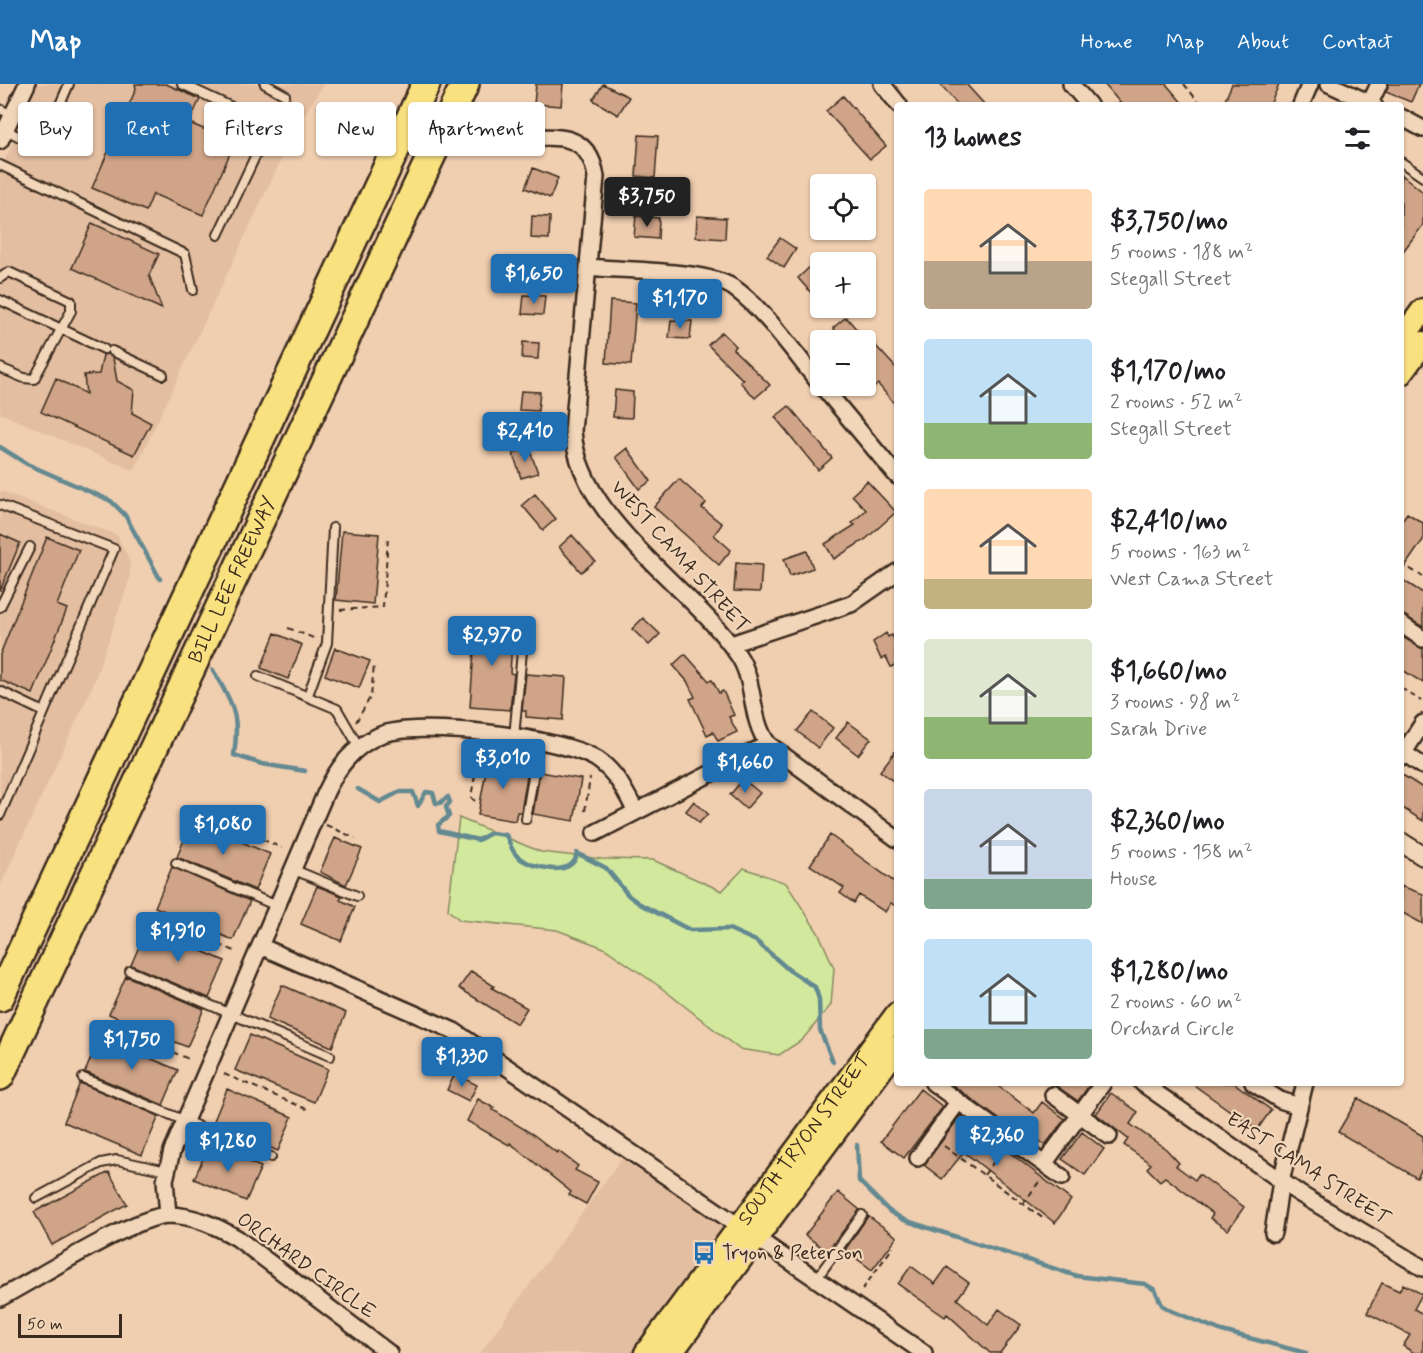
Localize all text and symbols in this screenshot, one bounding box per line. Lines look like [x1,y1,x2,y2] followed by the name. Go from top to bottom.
[30,24,81,61] text: Map
[1081,28,1133,56] text: Home
[1166,28,1204,56] text: Map
[1237,28,1289,56] text: About
[1322,28,1393,56] text: Contact
[18,102,93,156] chip: Buy
[105,102,192,156] chip: Rent
[204,102,304,156] chip: Filters
[316,102,396,156] chip: New
[408,102,545,156] chip: Apartment
[924,121,1022,155] text: 13 homes
[1341,122,1374,155] icon: filters
[810,174,876,396] map controls
[810,174,876,240] button: locate
[598,177,696,228] pin: $3,750
[618,183,676,210] text: $3,750
[1110,205,1228,239] text: $3,750/mo
[972,213,1044,285] icon: home
[1110,239,1253,266] text: 5 rooms · 188 m²
[810,252,876,318] button: +
[485,254,583,305] pin: $1,650
[505,260,563,287] text: $1,650
[1110,266,1232,293] text: Stegall Street
[631,279,729,330] pin: $1,170
[652,285,708,312] text: $1,170
[810,330,876,396] button: −
[1110,355,1226,389] text: $1,170/mo
[972,363,1044,435] icon: home
[1110,389,1243,416] text: 2 rooms · 52 m²
[476,412,574,463] pin: $2,410
[1110,416,1232,443] text: Stegall Street
[497,418,554,445] text: $2,410
[604,475,756,639] street label: WEST CAMA STREET
[182,492,283,668] street label: BILL LEE FREEWAY
[1110,505,1227,539] text: $2,410/mo
[972,513,1044,585] icon: home
[1110,539,1250,566] text: 5 rooms · 163 m²
[1110,566,1273,593] text: West Cama Street
[443,616,541,667] pin: $2,970
[462,622,522,649] text: $2,970
[1110,655,1227,689] text: $1,660/mo
[972,663,1044,735] icon: home
[1110,689,1240,716] text: 3 rooms · 98 m²
[1110,716,1207,743] text: Sarah Drive
[454,739,552,790] pin: $3,010
[696,743,794,794] pin: $1,660
[475,745,531,772] text: $3,010
[717,749,773,776] text: $1,660
[174,805,272,856] pin: $1,080
[1110,805,1225,839] text: $2,360/mo
[194,811,252,838] text: $1,080
[972,813,1044,885] icon: home
[1110,839,1253,866] text: 5 rooms · 158 m²
[1110,866,1157,893] text: House
[129,912,227,963] pin: $1,910
[150,918,206,945] text: $1,910
[1110,955,1228,989] text: $1,280/mo
[972,963,1044,1035] icon: home
[1110,989,1242,1016] text: 2 rooms · 60 m²
[1110,1016,1234,1043] text: Orchard Circle
[83,1020,181,1071] pin: $1,750
[103,1026,161,1053] text: $1,750
[413,1037,511,1088] pin: $1,330
[436,1043,488,1070] text: $1,330
[732,1046,878,1231] street label: SOUTH TRYON STREET
[1221,1106,1396,1233] street label: EAST CAMA STREET
[948,1116,1046,1167] pin: $2,360
[179,1122,277,1173] pin: $1,280
[970,1122,1024,1149] text: $2,360
[199,1128,257,1155] text: $1,280
[231,1206,381,1326] street label: ORCHARD CIRCLE
[691,1240,717,1266] bus stop icon: Tryon & Peterson
[722,1240,863,1267] place label: Tryon & Peterson
[18,1311,122,1338] scale bar
[27,1314,63,1335] text: 50 m

